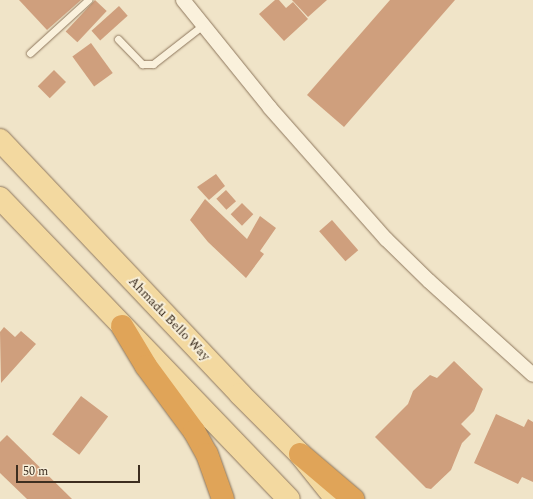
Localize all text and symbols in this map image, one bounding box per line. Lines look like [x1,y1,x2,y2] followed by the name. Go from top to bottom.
[125,274,213,364] street label: Ahmadu Bello Way
[18,457,142,483] scale bar
[23,462,48,481] text: 50 m

